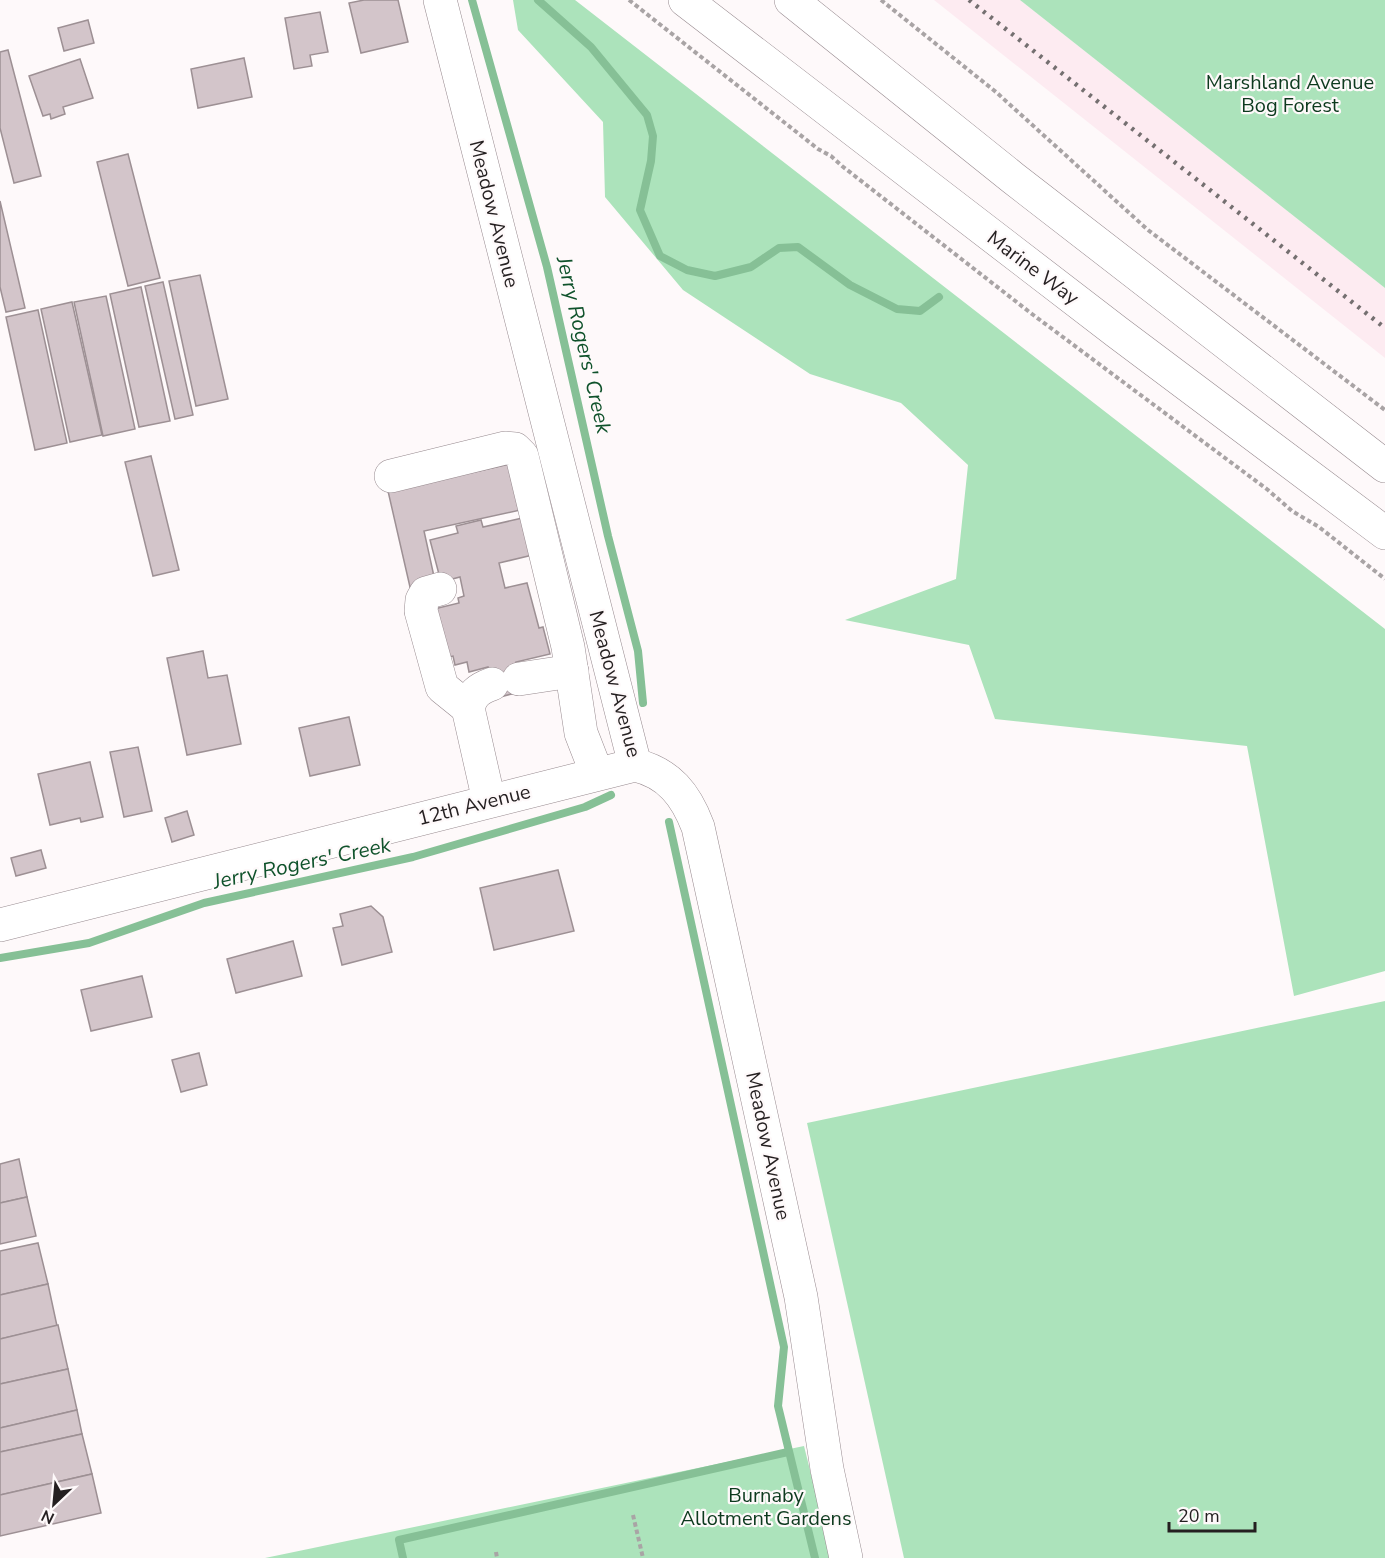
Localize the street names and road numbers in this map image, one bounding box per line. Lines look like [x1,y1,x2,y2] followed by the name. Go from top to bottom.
[463,137,525,291] street label: Meadow Avenue
[982,225,1085,312] street label: Marine Way
[582,608,648,760] street label: Meadow Avenue
[415,778,533,832] street label: 12th Avenue
[739,1069,797,1223] street label: Meadow Avenue

